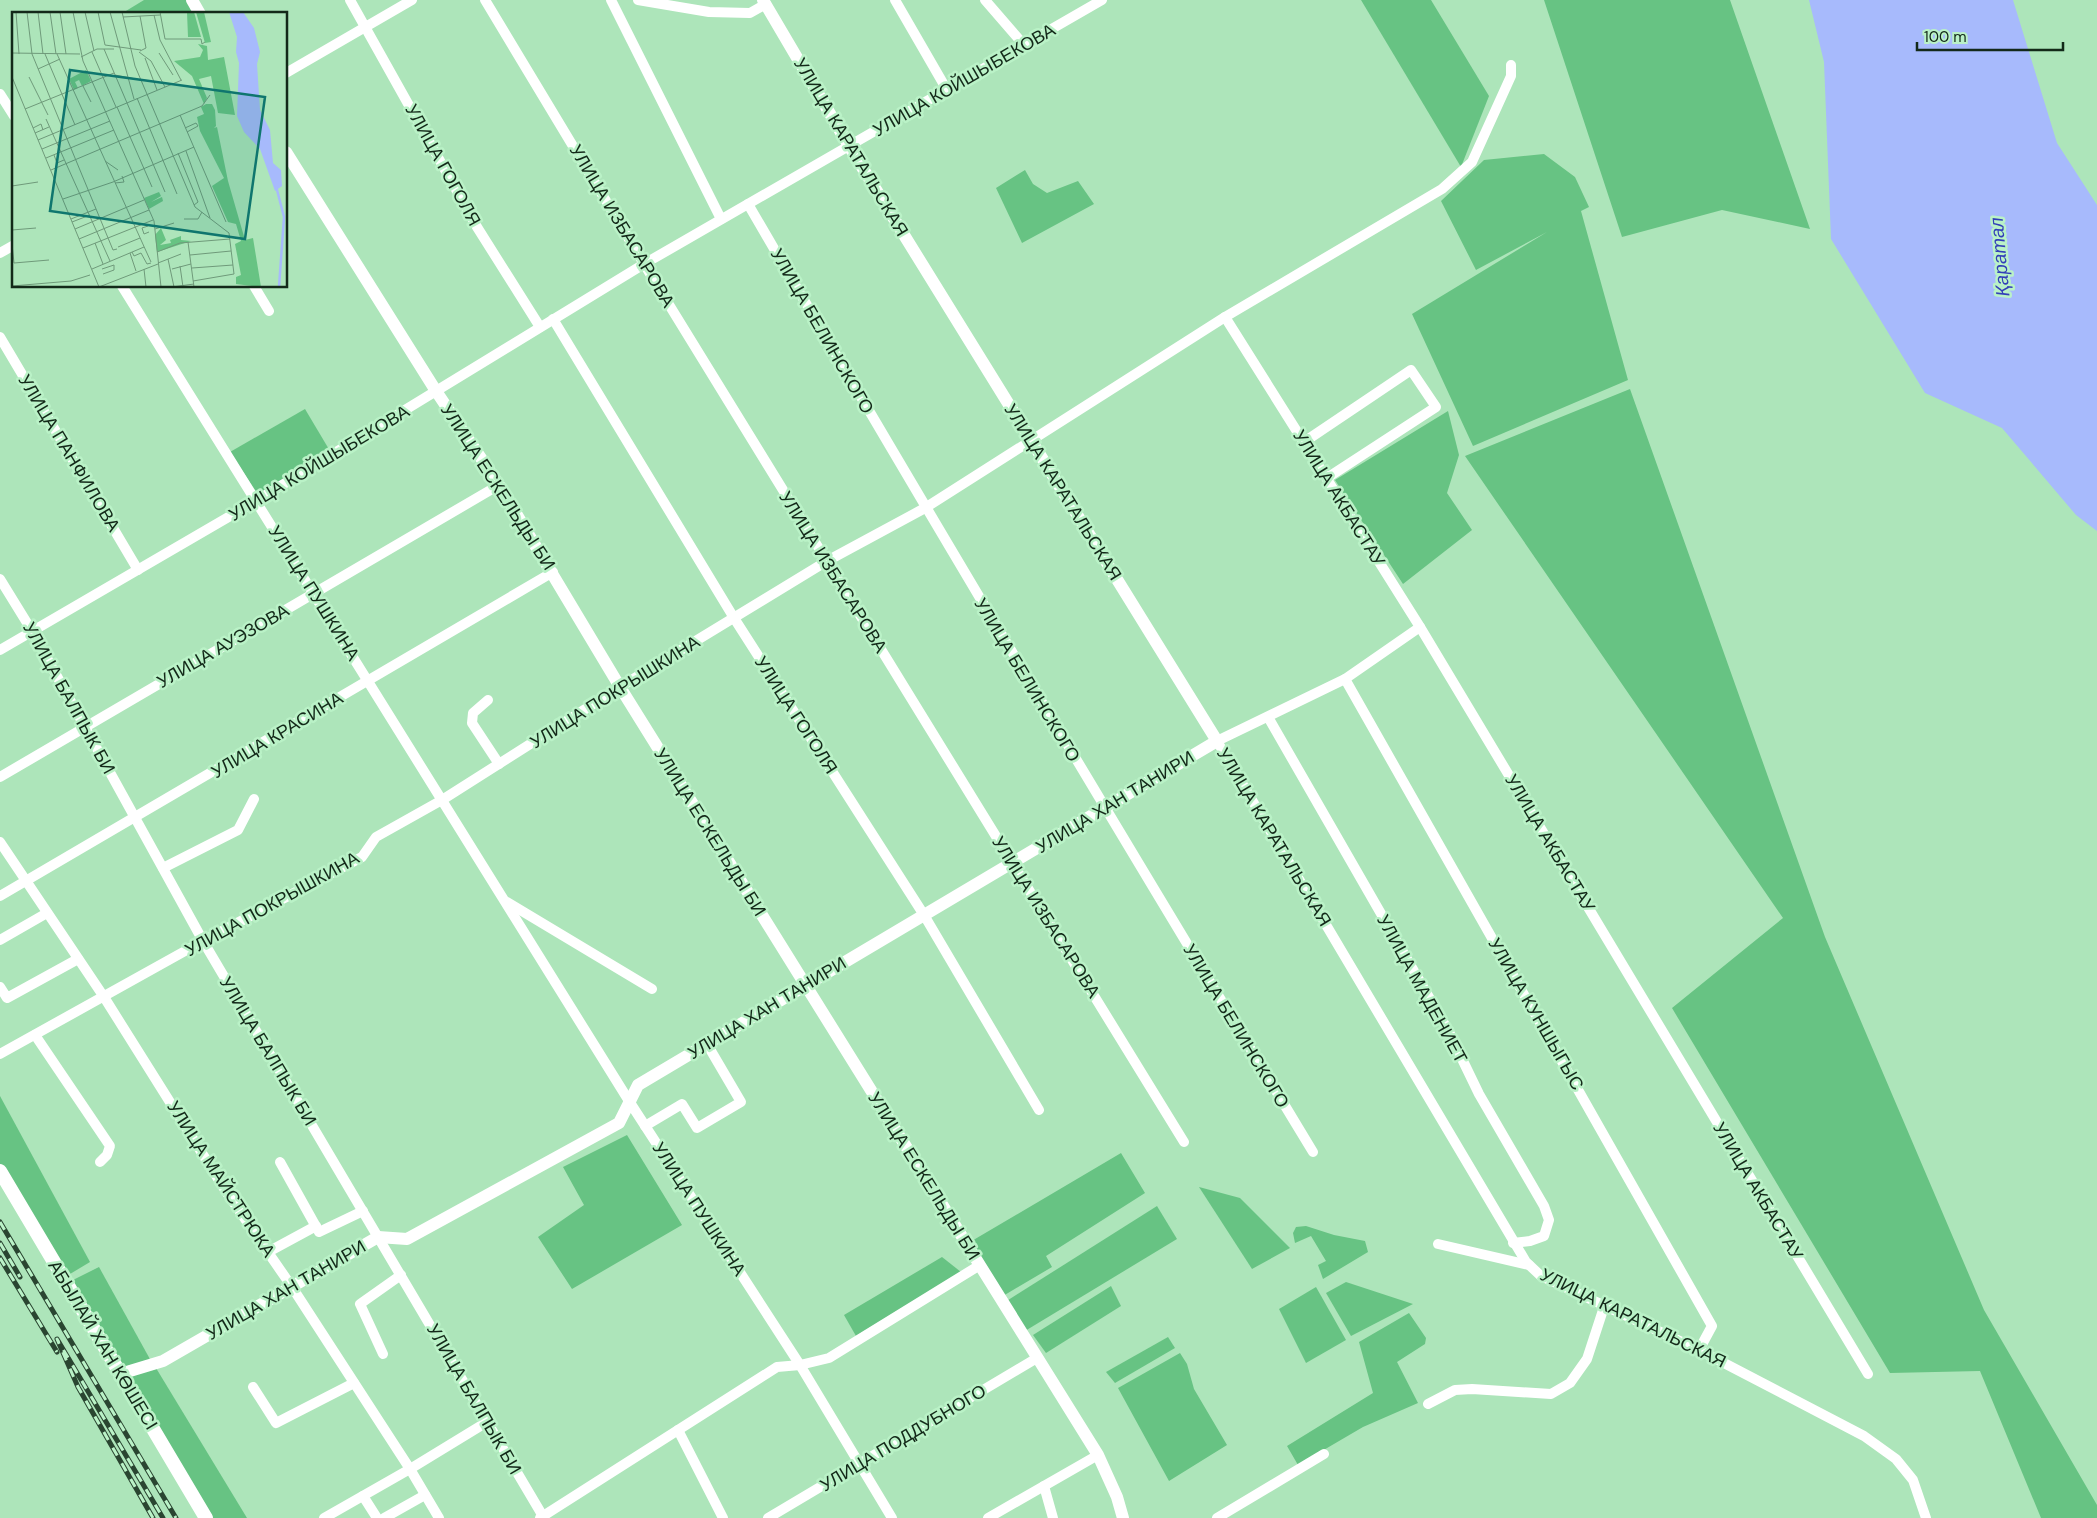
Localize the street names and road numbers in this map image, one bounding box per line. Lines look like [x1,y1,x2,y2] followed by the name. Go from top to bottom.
[868,18,1060,142] street label: УЛИЦА КОЙШЫБЕКОВА
[788,53,914,241] street label: УЛИЦА КАРАТАЛЬСКАЯ
[400,100,486,230] street label: УЛИЦА ГОГОЛЯ
[564,140,680,312] street label: УЛИЦА ИЗБАСАРОВА
[765,244,879,418] street label: УЛИЦА БЕЛИНСКОГО
[12,370,126,536] street label: УЛИЦА ПАНФИЛОВА
[224,399,414,527] street label: УЛИЦА КОЙШЫБЕКОВА
[435,399,561,575] street label: УЛИЦА ЕСКЕЛЬДЫ БИ
[999,399,1127,585] street label: УЛИЦА КАРАТАЛЬСКАЯ
[1287,425,1391,571] street label: УЛИЦА АКБАСТАУ
[773,487,893,657] street label: УЛИЦА ИЗБАСАРОВА
[263,521,365,665] street label: УЛИЦА ПУШКИНА
[968,594,1086,766] street label: УЛИЦА БЕЛИНСКОГО
[153,598,293,694] street label: УЛИЦА АУЭЗОВА
[17,618,121,778] street label: УЛИЦА БАЛПЫК БИ
[526,630,704,754] street label: УЛИЦА ПОКРЫШКИНА
[749,652,843,778] street label: УЛИЦА ГОГОЛЯ
[207,686,347,784] street label: УЛИЦА КРАСИНА
[648,743,772,921] street label: УЛИЦА ЕСКЕЛЬДЫ БИ
[1211,743,1337,931] street label: УЛИЦА КАРАТАЛЬСКАЯ
[1031,745,1199,859] street label: УЛИЦА ХАН ТАНИРИ
[1499,770,1601,917] street label: УЛИЦА АКБАСТАУ
[986,832,1106,1002] street label: УЛИЦА ИЗБАСАРОВА
[180,846,364,962] street label: УЛИЦА ПОКРЫШКИНА
[1371,910,1473,1068] street label: УЛИЦА МАДЕНИЕТ
[1483,934,1589,1094] street label: УЛИЦА КУНШЫГЫС
[1177,940,1295,1112] street label: УЛИЦА БЕЛИНСКОГО
[683,951,851,1065] street label: УЛИЦА ХАН ТАНИРИ
[214,972,322,1130] street label: УЛИЦА БАЛПЫК БИ
[862,1087,986,1265] street label: УЛИЦА ЕСКЕЛЬДЫ БИ
[161,1096,281,1262] street label: УЛИЦА МАЙСТРЮКА
[1707,1118,1809,1265] street label: УЛИЦА АКБАСТАУ
[647,1137,751,1281] street label: УЛИЦА ПУШКИНА
[202,1234,370,1346] street label: УЛИЦА ХАН ТАНИРИ
[43,1256,163,1434] street label: АБЫЛАЙ ХАН КӨШЕСІ
[1536,1262,1730,1374] street label: УЛИЦА КАРАТАЛЬСКАЯ
[421,1319,527,1479] street label: УЛИЦА БАЛПЫК БИ
[815,1379,991,1497] street label: УЛИЦА ПОДДУБНОГО

